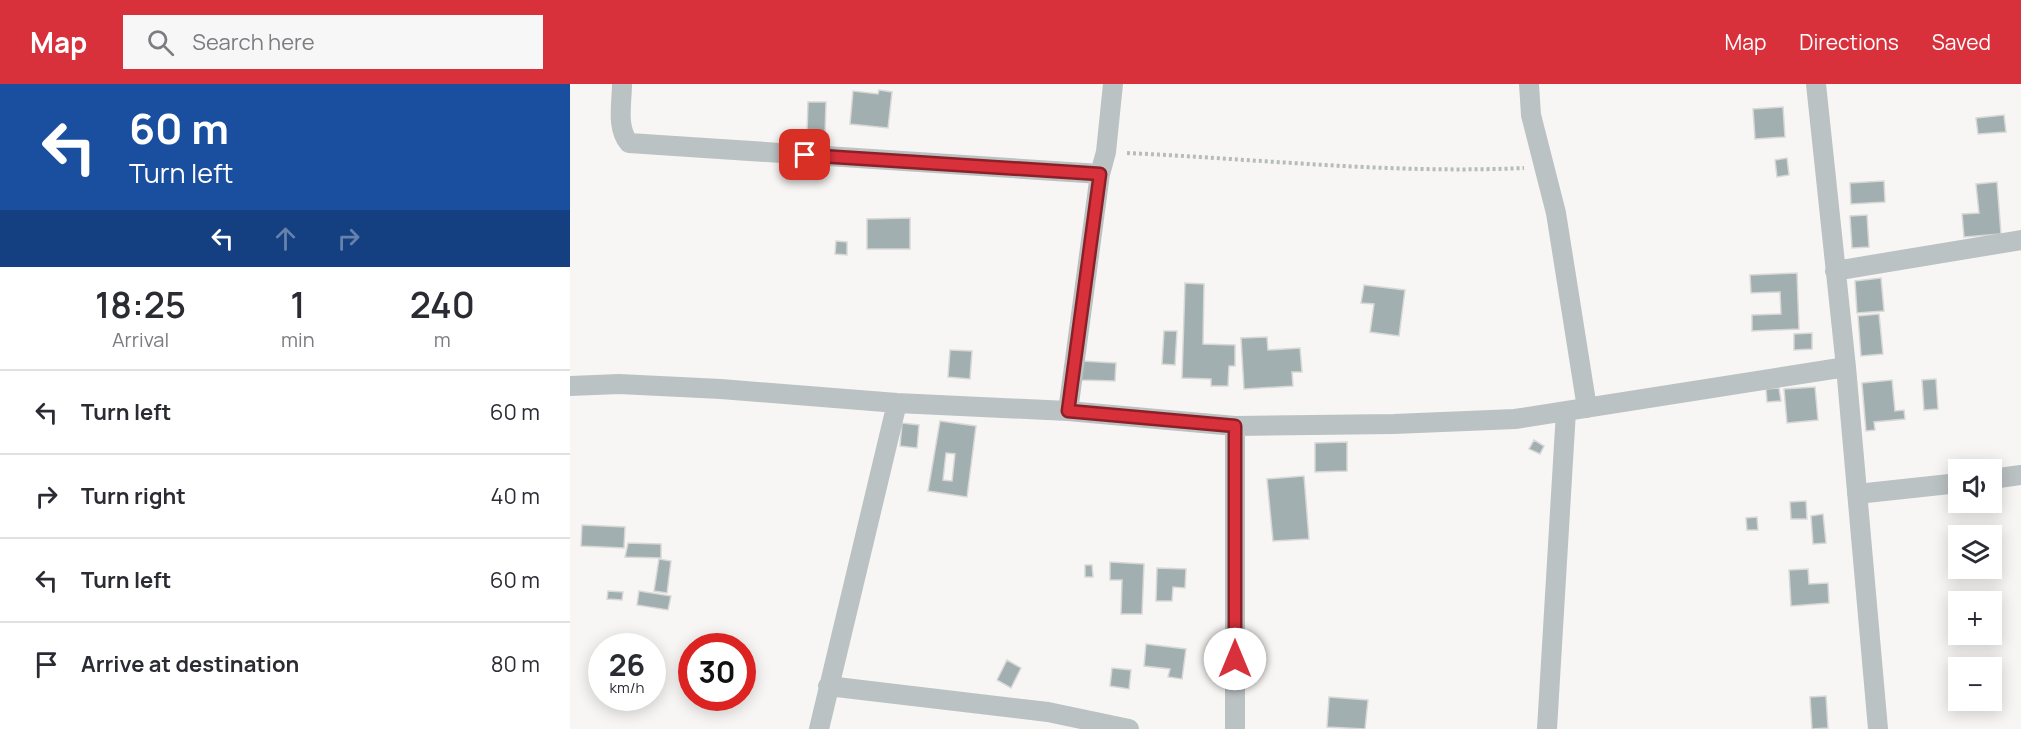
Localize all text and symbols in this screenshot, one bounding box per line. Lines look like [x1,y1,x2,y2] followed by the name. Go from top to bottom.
[123,15,543,69] search box
[30,23,87,61] text: Map
[144,26,177,59] icon: search
[192,27,315,57] text: Search here
[1725,28,1766,56] text: Map
[1799,28,1899,56] text: Directions
[1932,28,1991,56] text: Saved
[129,99,229,157] text: 60 m
[30,108,108,186] icon: left
[779,129,830,180] pin
[788,138,821,171] icon: arrive
[129,154,233,191] text: Turn left
[206,222,239,255] icon: left
[269,222,302,255] icon: ahead
[332,222,365,255] icon: right
[95,280,186,329] text: 18:25
[290,280,305,329] text: 1
[410,280,475,329] text: 240
[112,326,169,353] text: Arrival
[281,326,315,353] text: min
[434,326,451,353] text: m
[30,396,63,429] icon: left
[81,397,171,427] text: Turn left
[490,397,540,427] text: 60 m
[1948,459,2002,711] map controls
[1948,459,2002,513] button: sound
[30,480,63,513] icon: right
[81,481,186,511] text: Turn right
[491,481,540,511] text: 40 m
[1948,525,2002,579] button: layers
[30,564,63,597] icon: left
[81,565,171,595] text: Turn left
[490,565,540,595] text: 60 m
[1948,591,2002,645] button: +
[1203,627,1267,691] position arrow
[678,633,756,711] speed limit sign: 30
[609,644,645,685] text: 26
[30,648,63,681] icon: arrive
[81,649,299,679] text: Arrive at destination
[491,649,540,679] text: 80 m
[1948,657,2002,711] button: −
[610,677,644,698] text: km/h

